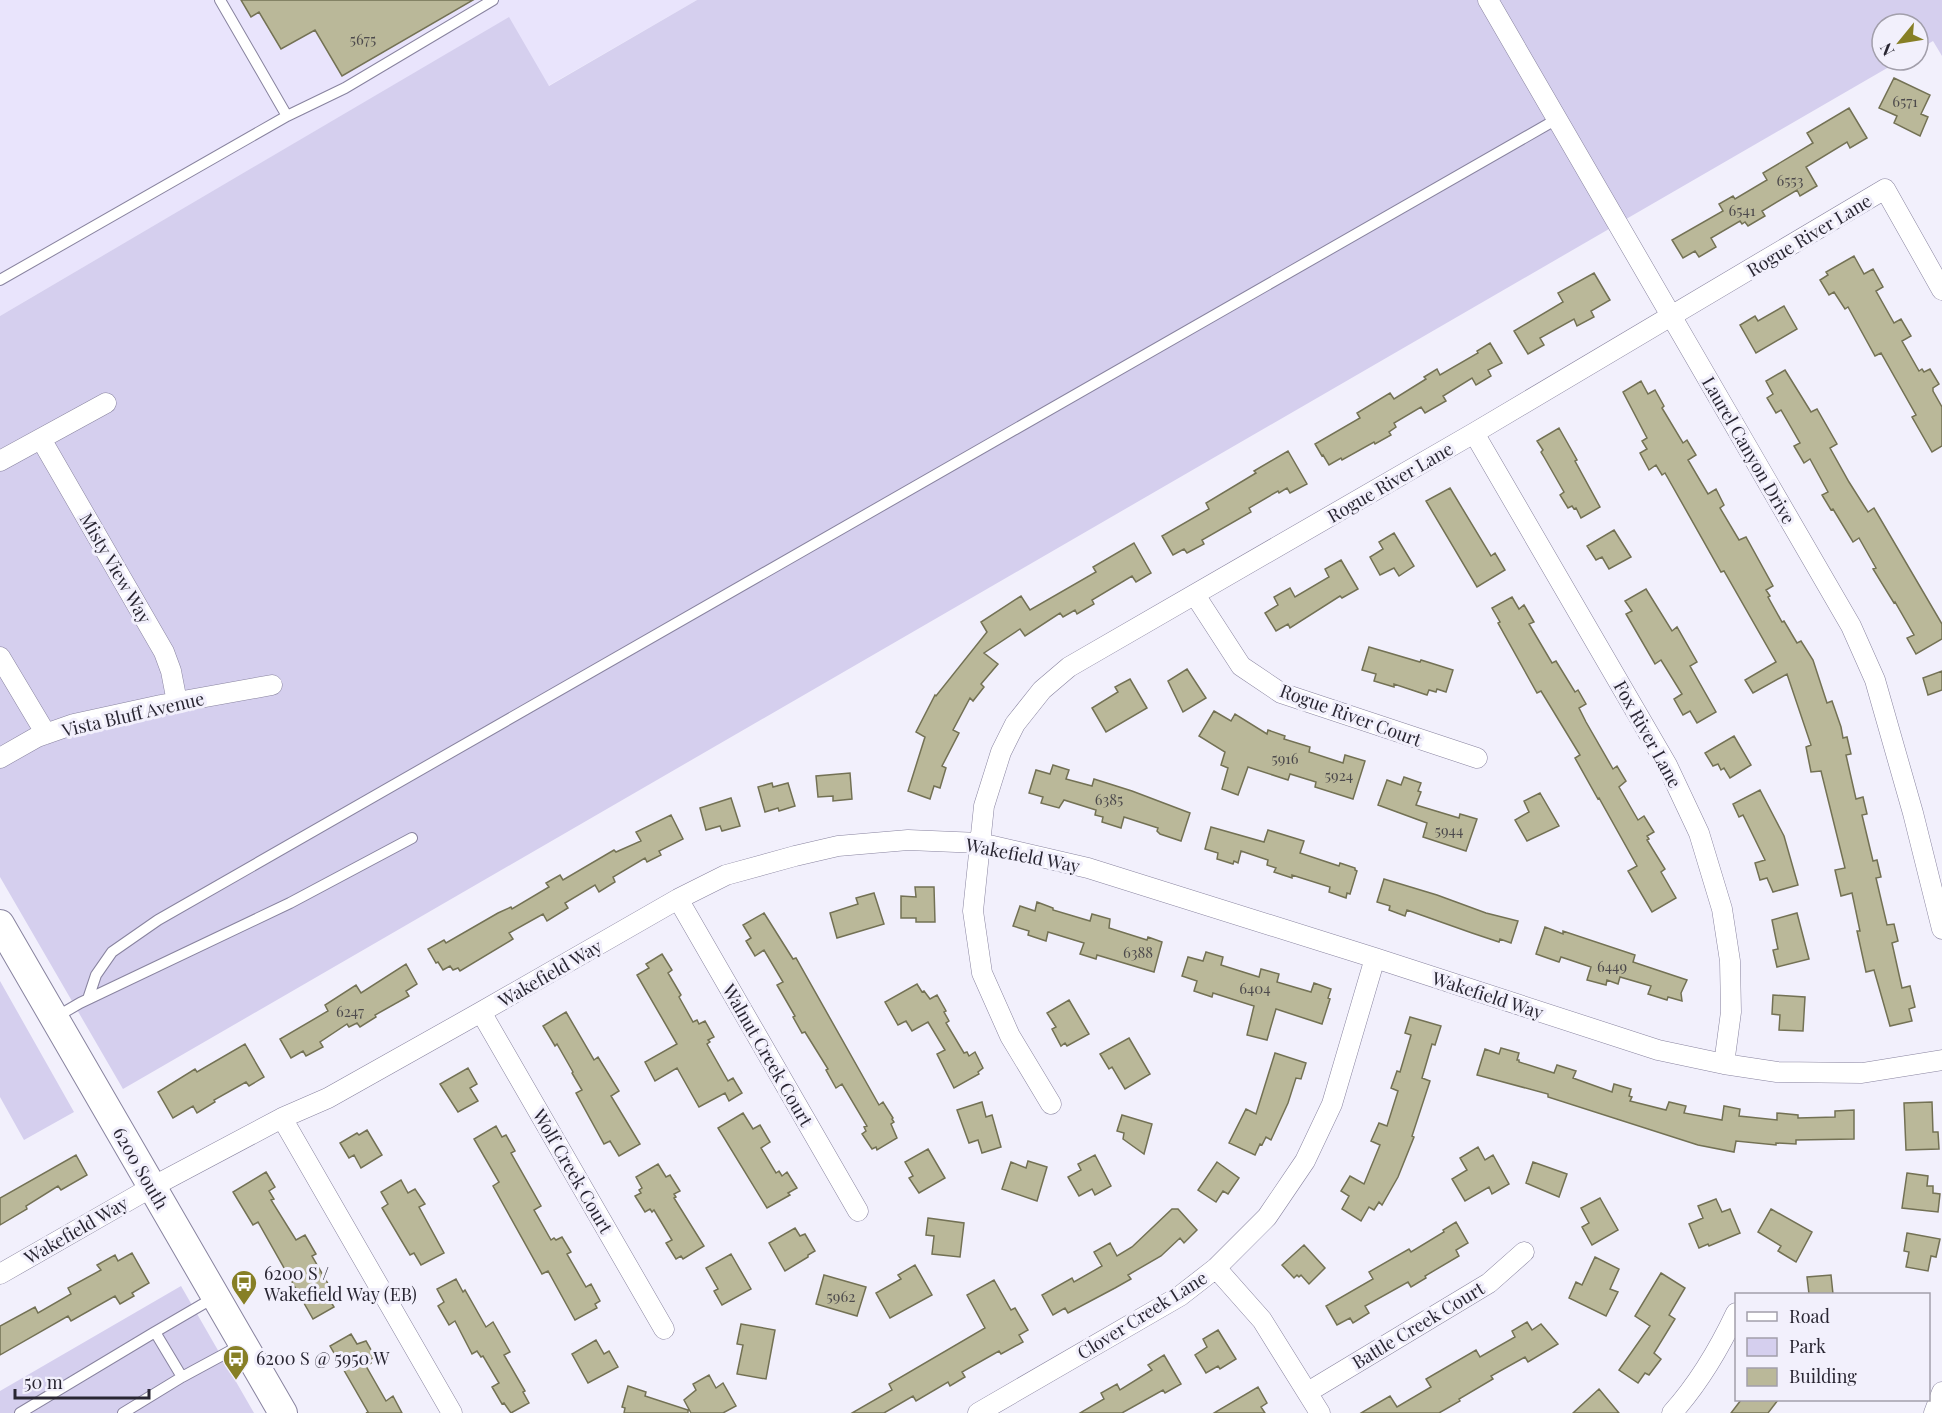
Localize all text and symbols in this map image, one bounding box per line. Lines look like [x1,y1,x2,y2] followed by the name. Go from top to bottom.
[1870,12,1930,72] north arrow
[350,29,376,49] house number: 5675
[1874,39,1899,60] text: N
[1892,91,1918,111] house number: 6571
[1777,170,1804,190] house number: 6553
[1742,188,1876,282] street label: Rogue River Lane
[1729,200,1756,220] house number: 6541
[1697,372,1801,528] street label: Laurel Canyon Drive
[1323,436,1457,528] street label: Rogue River Lane
[75,508,157,628] street label: Misty View Way
[1609,676,1687,792] street label: Fox River Lane
[1277,678,1426,752] street label: Rogue River Court
[58,686,207,742] street label: Vista Bluff Avenue
[1271,748,1299,768] house number: 5916
[1325,765,1353,785] house number: 5924
[1095,789,1123,809] house number: 6385
[1435,820,1463,840] house number: 5944
[963,832,1082,878] street label: Wakefield Way
[493,934,606,1013] street label: Wakefield Way
[1123,942,1153,962] house number: 6388
[1597,956,1627,976] house number: 6449
[1428,965,1547,1024] street label: Wakefield Way
[1239,978,1271,998] house number: 6404
[717,979,819,1131] street label: Walnut Creek Court
[336,1001,364,1021] house number: 6247
[527,1104,619,1238] street label: Wolf Creek Court
[108,1123,174,1214] street label: 6200 South
[19,1191,132,1270] street label: Wakefield Way
[263,1261,417,1306] place label: 6200 S / Wakefield Way (EB)
[1073,1265,1211,1365] street label: Clover Creek Lane
[229,1268,259,1306] bus stop icon: 6200 S / Wakefield Way (EB)
[1347,1276,1489,1374] street label: Battle Creek Court
[827,1286,855,1306] house number: 5962
[1735,1293,1930,1401] legend
[1789,1304,1830,1328] text: Road
[1789,1334,1826,1358] text: Park
[221,1343,251,1381] bus stop icon: 6200 S @ 5950 W
[256,1346,390,1370] place label: 6200 S @ 5950 W
[15,1362,148,1400] scale bar
[1789,1364,1857,1388] text: Building
[24,1370,63,1394] text: 50 m

